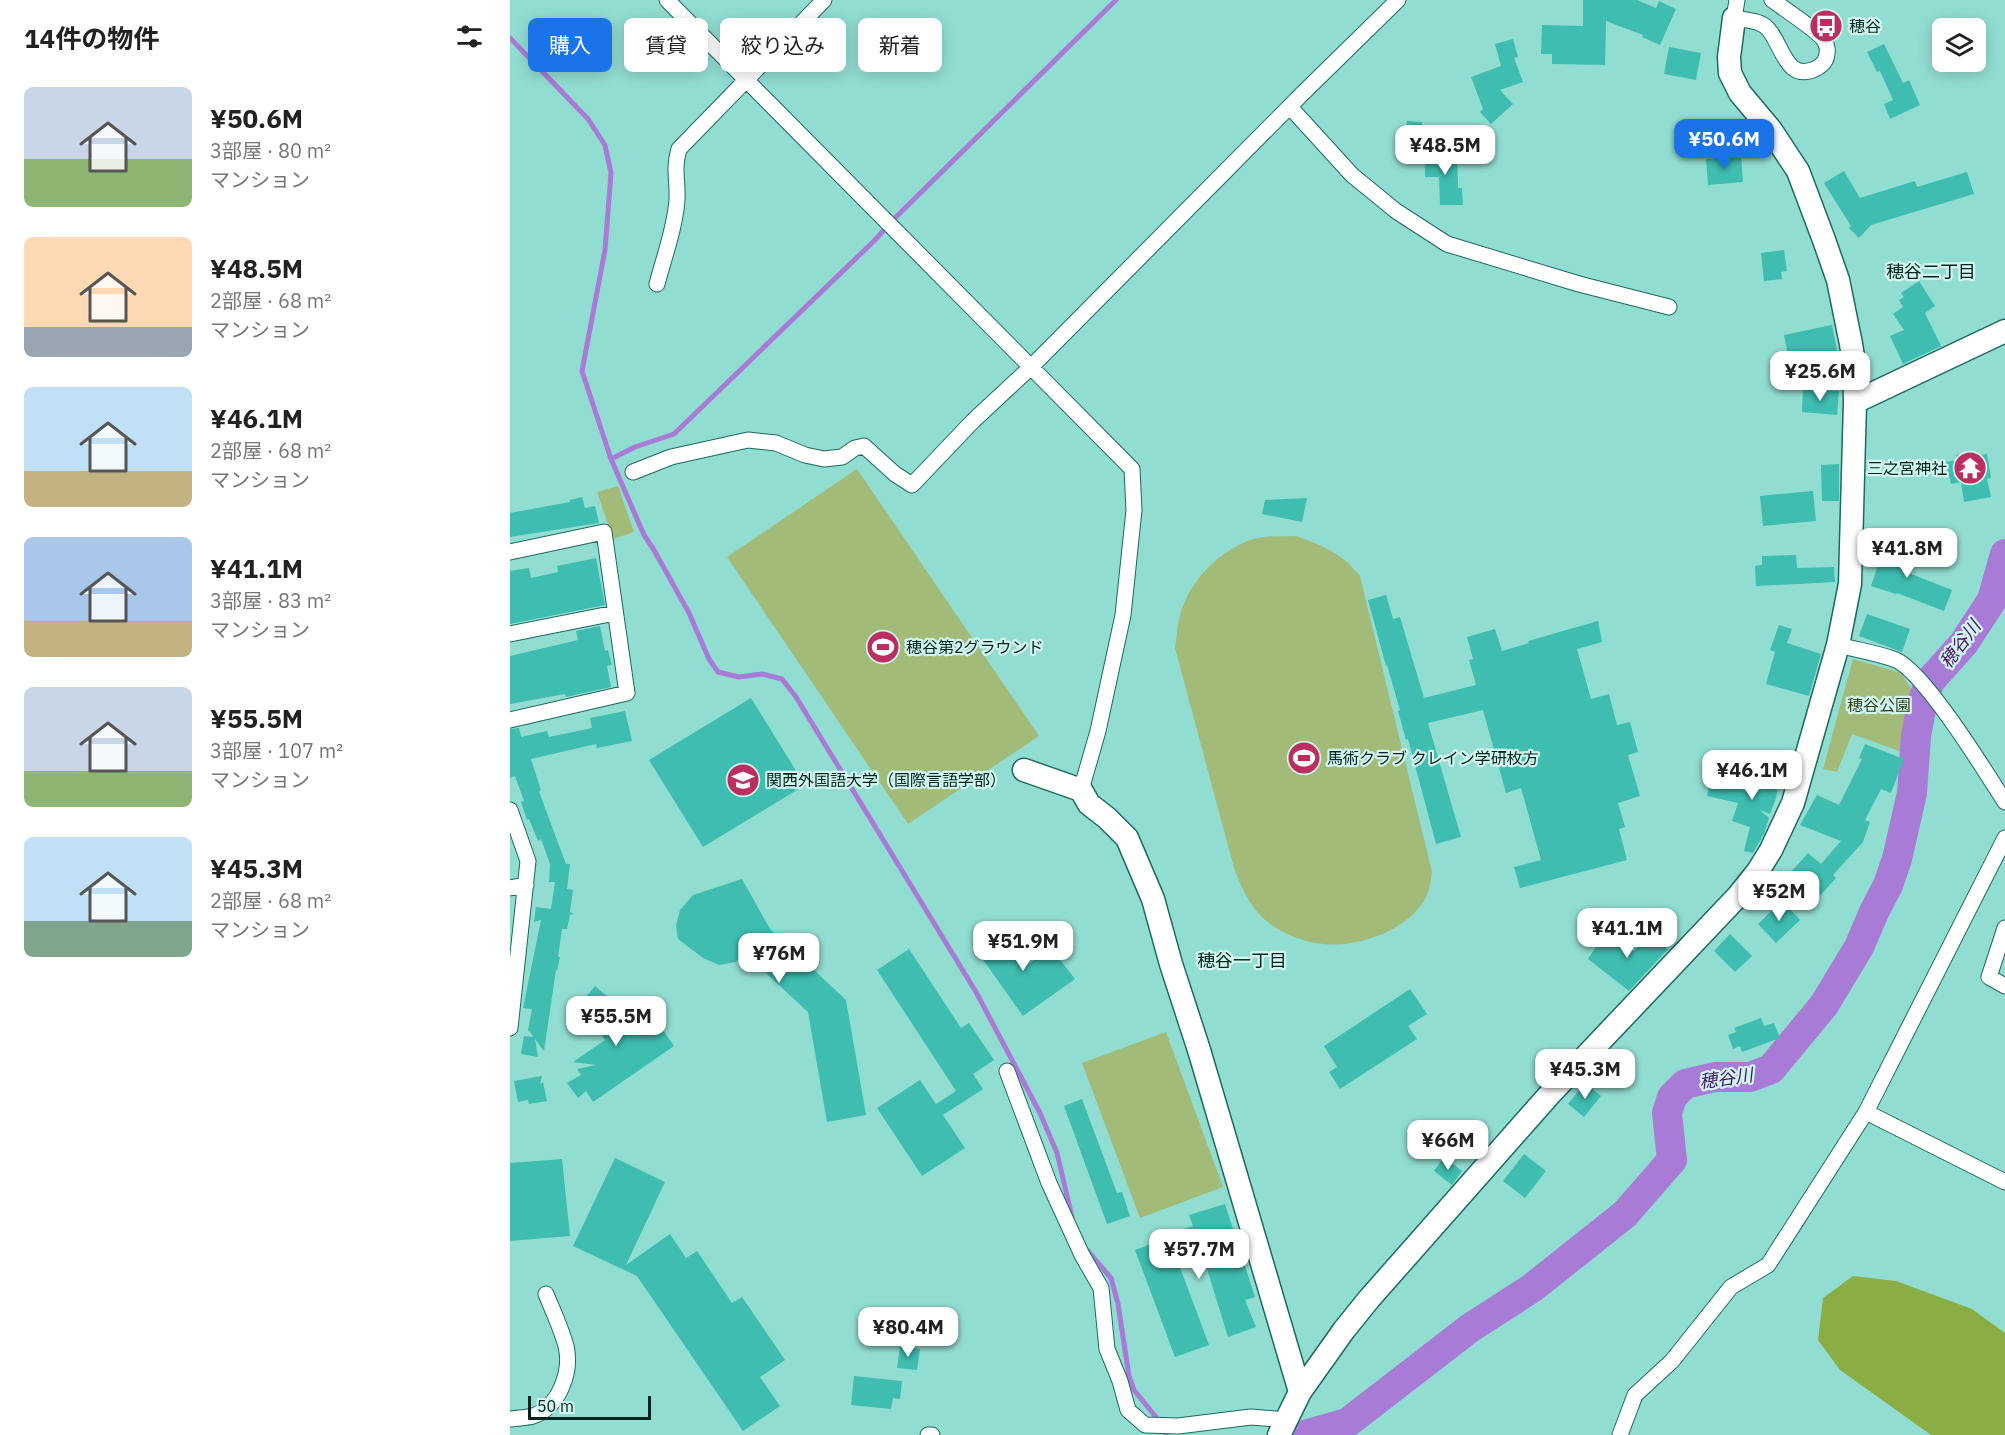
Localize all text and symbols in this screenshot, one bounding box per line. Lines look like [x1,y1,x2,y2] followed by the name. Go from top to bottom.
[1808,8,1844,44] bus stop icon: 穂谷
[1849,16,1881,36] place label: 穂谷
[528,18,612,72] chip: 購入
[624,18,708,72] chip: 賃貸
[720,18,846,72] chip: 絞り込み
[858,18,942,72] chip: 新着
[1932,18,1986,72] map controls
[1932,18,1986,72] button: layers
[453,20,486,53] icon: filters
[24,21,159,55] text: 14件の物件
[210,101,303,135] text: ¥50.6M
[72,111,144,183] icon: home
[1675,119,1773,170] pin: ¥50.6M
[1396,125,1494,176] pin: ¥48.5M
[1688,125,1760,152] text: ¥50.6M
[1409,131,1481,158] text: ¥48.5M
[210,137,331,164] text: 3部屋 · 80 m²
[210,166,310,193] text: マンション
[210,251,303,285] text: ¥48.5M
[1886,260,1976,283] district label: 穂谷二丁目
[72,261,144,333] icon: home
[210,287,331,314] text: 2部屋 · 68 m²
[210,316,310,343] text: マンション
[1771,351,1869,402] pin: ¥25.6M
[1784,357,1856,384] text: ¥25.6M
[210,401,303,435] text: ¥46.1M
[72,411,144,483] icon: home
[210,437,331,464] text: 2部屋 · 68 m²
[1952,450,1988,486] temple icon: 三之宮神社
[1867,458,1947,478] place label: 三之宮神社
[210,466,310,493] text: マンション
[1858,528,1956,579] pin: ¥41.8M
[1871,534,1943,561] text: ¥41.8M
[210,551,303,585] text: ¥41.1M
[72,561,144,633] icon: home
[210,587,331,614] text: 3部屋 · 83 m²
[1935,614,1987,672] water label: 穂谷川
[210,616,310,643] text: マンション
[865,629,901,665] sports icon: 穂谷第2グラウンド
[906,637,1044,657] place label: 穂谷第2グラウンド
[1847,695,1911,715] park label: 穂谷公園
[210,701,303,735] text: ¥55.5M
[72,711,144,783] icon: home
[210,737,343,764] text: 3部屋 · 107 m²
[1286,740,1322,776] sports icon: 馬術クラブ クレイン学研枚方
[1327,748,1539,768] place label: 馬術クラブ クレイン学研枚方
[1703,750,1801,801] pin: ¥46.1M
[1716,756,1788,783] text: ¥46.1M
[725,762,761,798] school or university icon: 関西外国語大学（国際言語学部）
[210,766,310,793] text: マンション
[766,770,1006,790] place label: 関西外国語大学（国際言語学部）
[210,851,303,885] text: ¥45.3M
[72,861,144,933] icon: home
[1743,871,1815,922] pin: ¥52M
[1752,877,1806,904] text: ¥52M
[210,887,331,914] text: 2部屋 · 68 m²
[1578,908,1676,959] pin: ¥41.1M
[1591,914,1663,941] text: ¥41.1M
[210,916,310,943] text: マンション
[974,921,1072,972] pin: ¥51.9M
[987,927,1059,954] text: ¥51.9M
[743,933,815,984] pin: ¥76M
[752,939,806,966] text: ¥76M
[1197,949,1287,972] district label: 穂谷一丁目
[567,996,665,1047] pin: ¥55.5M
[580,1002,652,1029] text: ¥55.5M
[1536,1049,1634,1100] pin: ¥45.3M
[1549,1055,1621,1082] text: ¥45.3M
[1698,1063,1756,1093] water label: 穂谷川
[1412,1120,1484,1171] pin: ¥66M
[1421,1126,1475,1153] text: ¥66M
[1150,1229,1248,1280] pin: ¥57.7M
[1163,1235,1235,1262] text: ¥57.7M
[859,1307,957,1358] pin: ¥80.4M
[872,1313,944,1340] text: ¥80.4M
[528,1393,651,1420] scale bar
[537,1396,574,1416] text: 50 m

